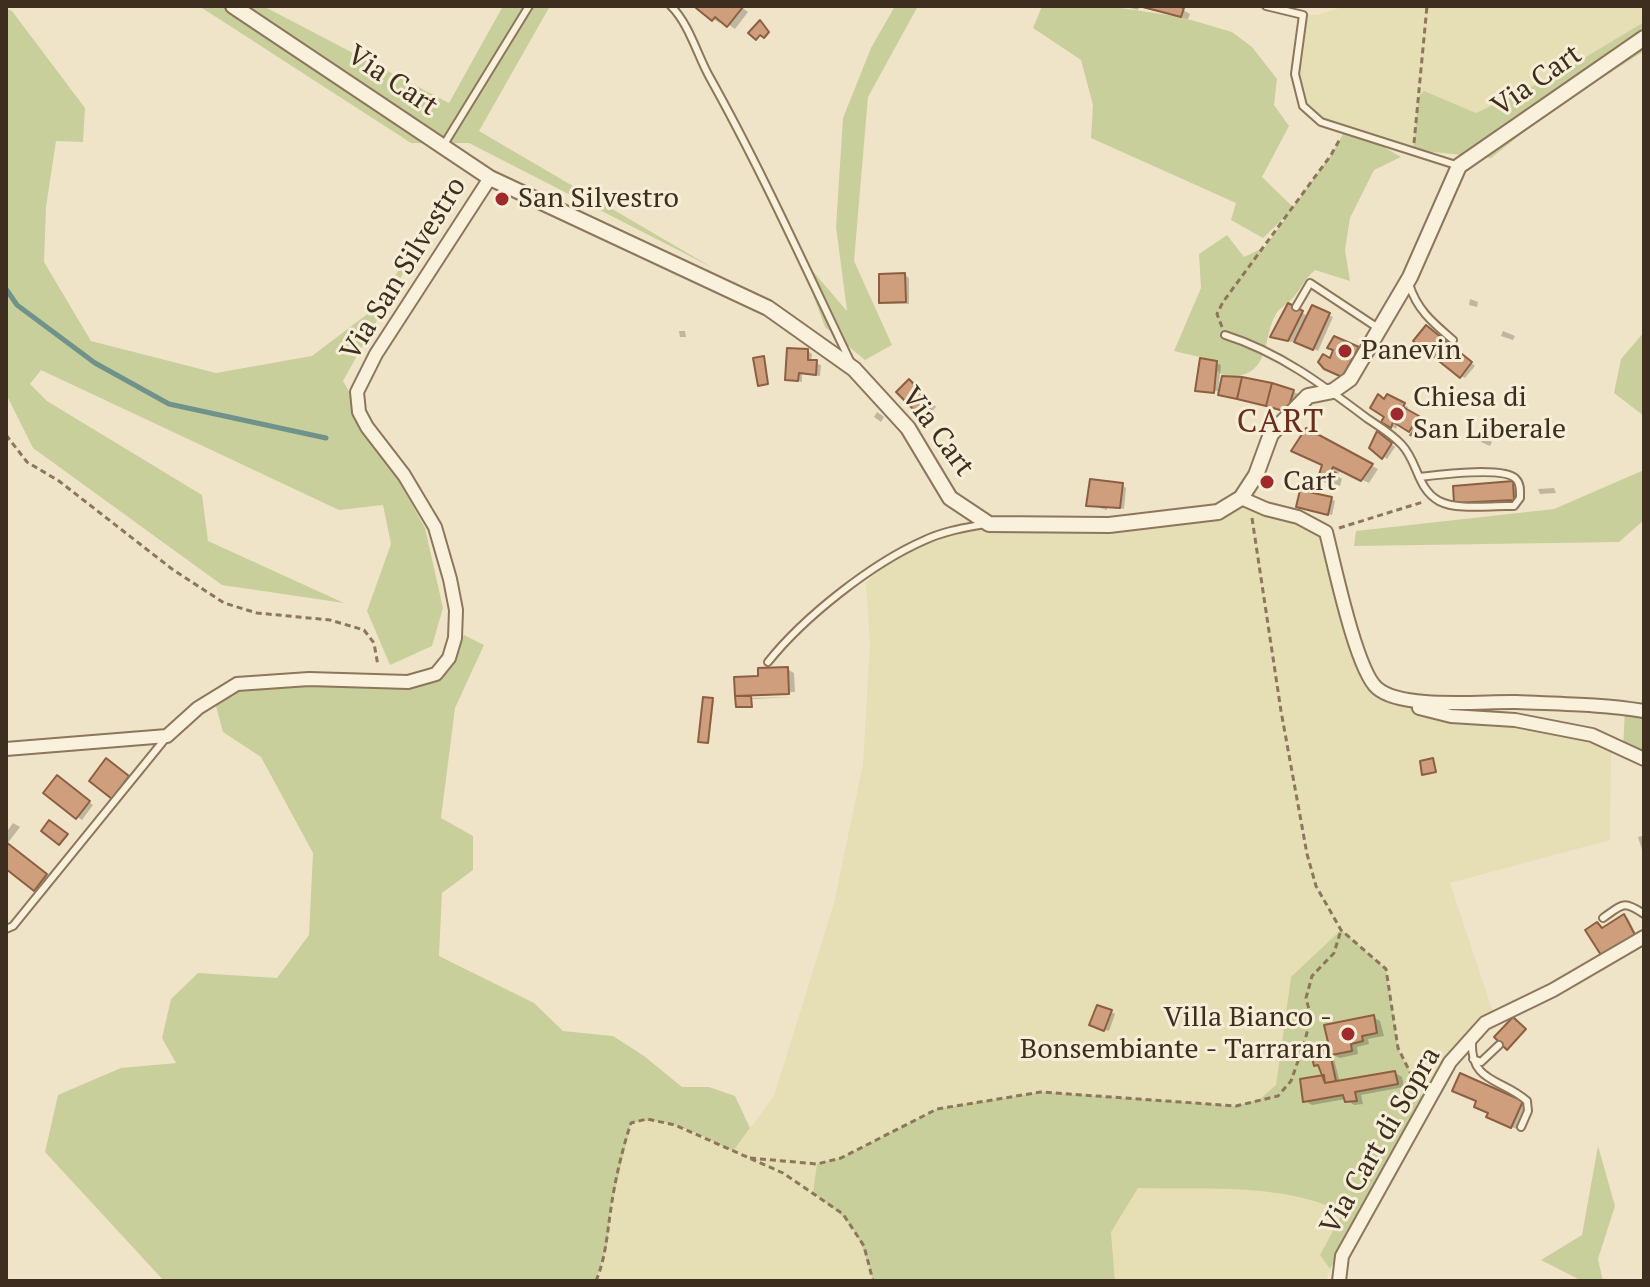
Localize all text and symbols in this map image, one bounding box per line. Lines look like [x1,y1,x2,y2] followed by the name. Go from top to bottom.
[1486,38,1588,124] street label: Via Cart
[340,39,444,123] street label: Via Cart
[334,171,474,367] street label: Via San Silvestro
[518,182,679,216] place label: San Silvestro
[493,190,511,208] marker: San Silvestro
[1361,334,1461,368] place label: Panevin
[1336,342,1354,360] marker: Panevin
[893,381,981,483] street label: Via Cart
[1413,381,1566,447] place label: Chiesa di San Liberale
[1237,404,1325,442] district label: CART
[1388,405,1406,423] marker: Chiesa di San Liberale
[1283,465,1336,499] place label: Cart
[1258,473,1276,491] marker: Cart
[1020,1001,1332,1067] place label: Villa Bianco - Bonsembiante - Tarraran
[1339,1025,1357,1043] marker: Villa Bianco - Bonsembiante - Tarraran
[1314,1041,1448,1241] street label: Via Cart di Sopra

